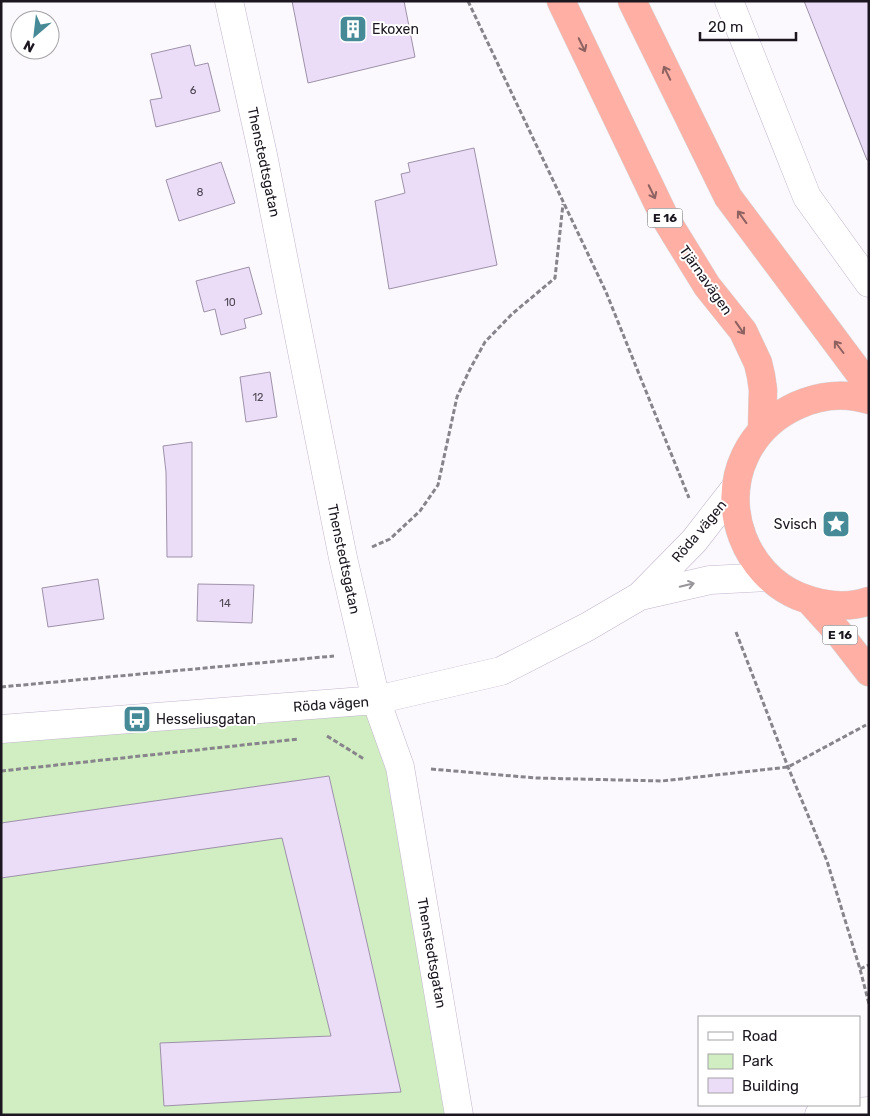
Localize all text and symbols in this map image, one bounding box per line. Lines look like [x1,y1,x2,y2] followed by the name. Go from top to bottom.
[10,10,60,60] north arrow
[700,10,796,42] scale bar
[338,14,368,44] building icon: Ekoxen
[708,18,743,36] text: 20 m
[372,21,419,38] place label: Ekoxen
[21,36,38,56] text: N
[577,37,587,52] one-way arrow
[662,66,671,81] one-way arrow
[190,84,197,97] house number: 6
[244,106,283,219] street label: Thenstedtsgatan
[648,184,657,199] one-way arrow
[197,186,204,199] house number: 8
[648,208,682,228] road number: E 16
[737,211,748,224] one-way arrow
[676,242,736,318] street label: Tjärnavägen
[224,296,236,309] house number: 10
[735,321,745,335] one-way arrow
[834,340,844,354] one-way arrow
[252,391,264,404] house number: 12
[668,497,730,566] street label: Röda vägen
[324,503,363,616] street label: Thenstedtsgatan
[821,509,851,539] place icon: Svisch
[774,516,817,533] place label: Svisch
[679,580,695,589] one-way arrow
[219,597,231,610] house number: 14
[822,626,858,644] road number: E 16
[292,693,370,716] street label: Röda vägen
[122,704,152,734] bus stop icon: Hesseliusgatan
[156,711,256,728] place label: Hesseliusgatan
[413,897,450,1010] street label: Thenstedtsgatan
[698,1016,860,1106] legend
[742,1027,778,1045] text: Road
[742,1052,773,1070] text: Park
[742,1077,799,1095] text: Building

